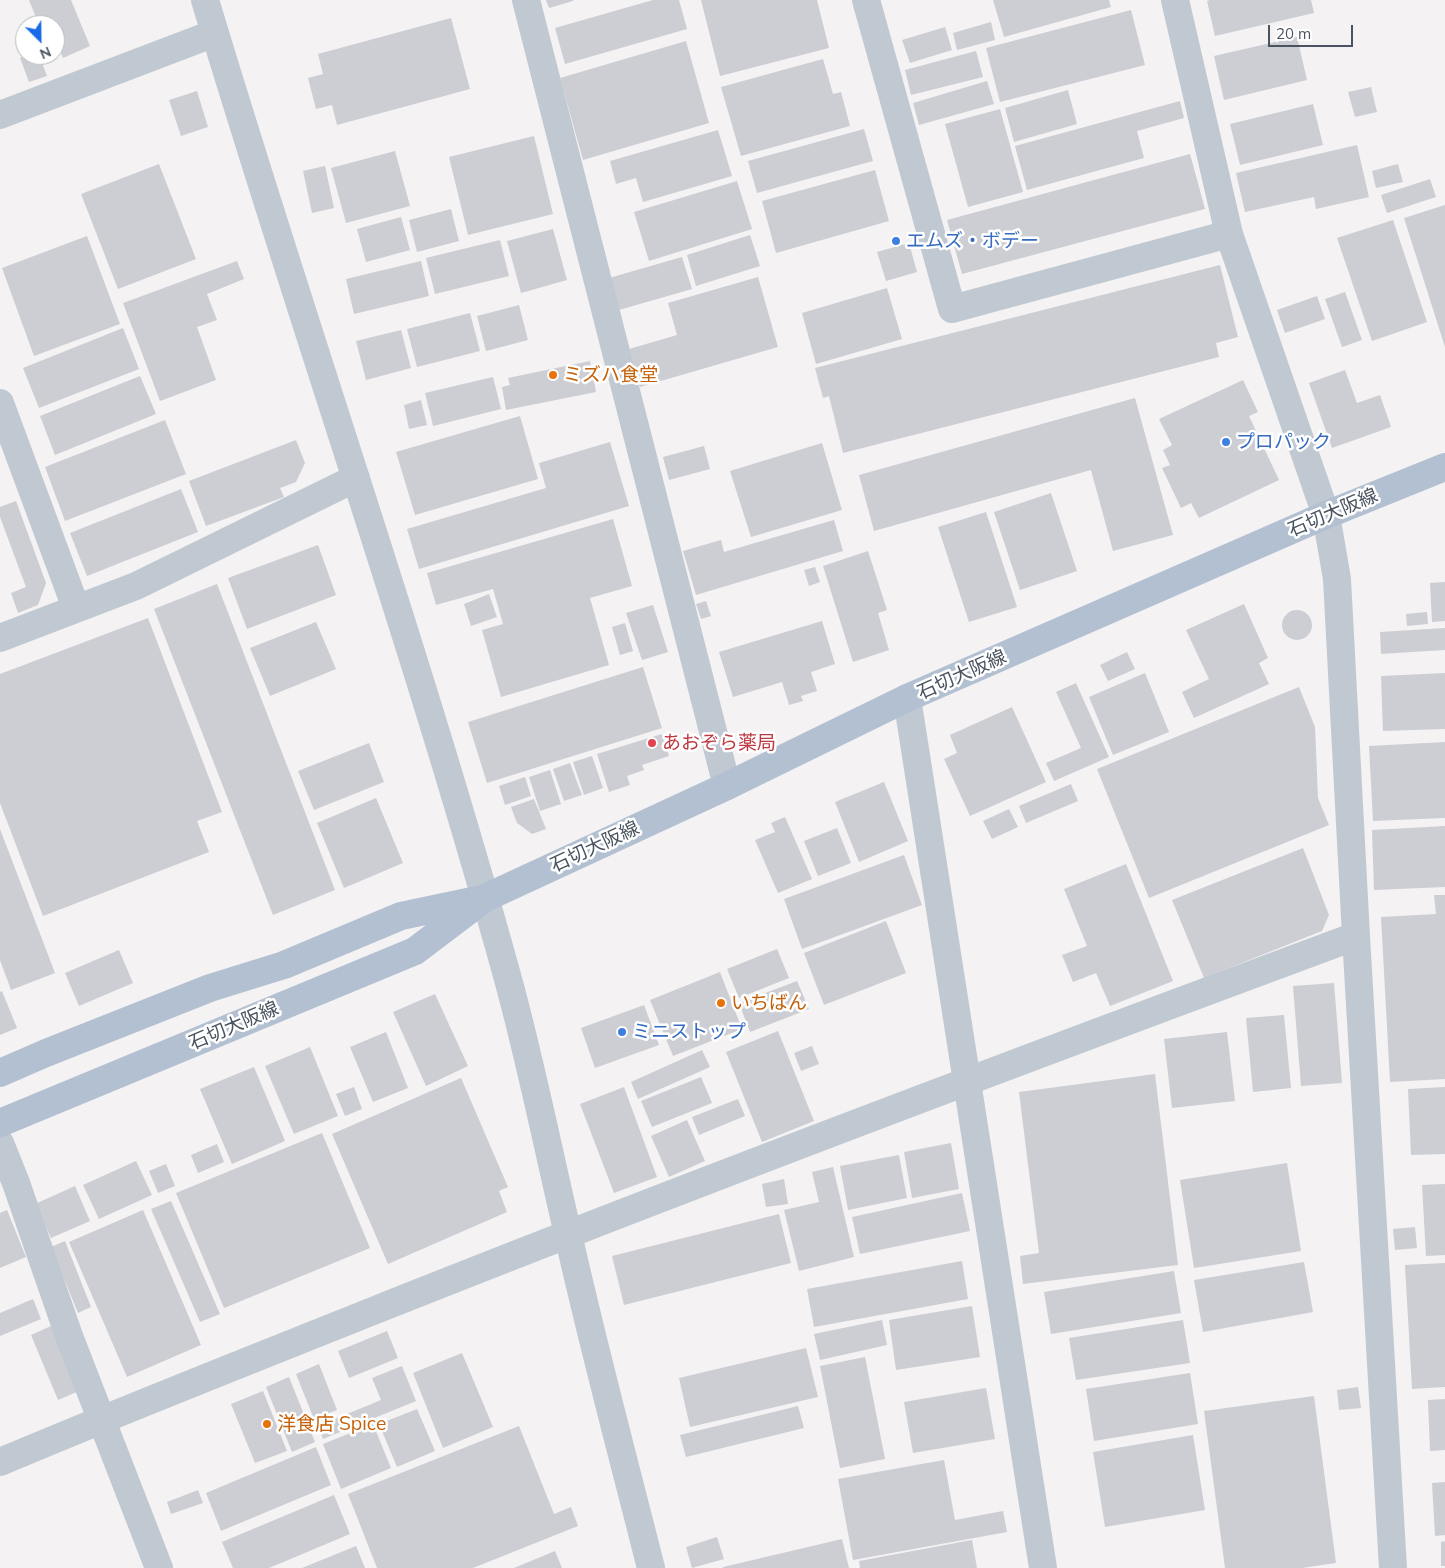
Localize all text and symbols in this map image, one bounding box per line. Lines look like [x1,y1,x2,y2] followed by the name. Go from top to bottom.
[15,15,65,65] north arrow
[1270,15,1355,47] scale bar
[1276,24,1311,43] text: 20 m
[37,43,54,63] text: N
[906,230,1039,252] place label: エムズ・ボデー
[890,235,902,247] marker: エムズ・ボデー
[563,364,658,386] place label: ミズハ食堂
[547,369,559,381] marker: ミズハ食堂
[1236,431,1331,453] place label: プロパック
[1220,436,1232,448] marker: プロパック
[1285,484,1381,542] street label: 石切大阪線
[914,645,1010,705] street label: 石切大阪線
[662,732,776,754] place label: あおぞら薬局
[646,737,658,749] marker: あおぞら薬局
[547,817,643,877] street label: 石切大阪線
[731,992,807,1014] place label: いちばん
[186,997,282,1055] street label: 石切大阪線
[715,997,727,1009] marker: いちばん
[632,1021,746,1043] place label: ミニストップ
[616,1026,628,1038] marker: ミニストップ
[277,1413,386,1435] place label: 洋食店 Spice
[261,1418,273,1430] marker: 洋食店 Spice

